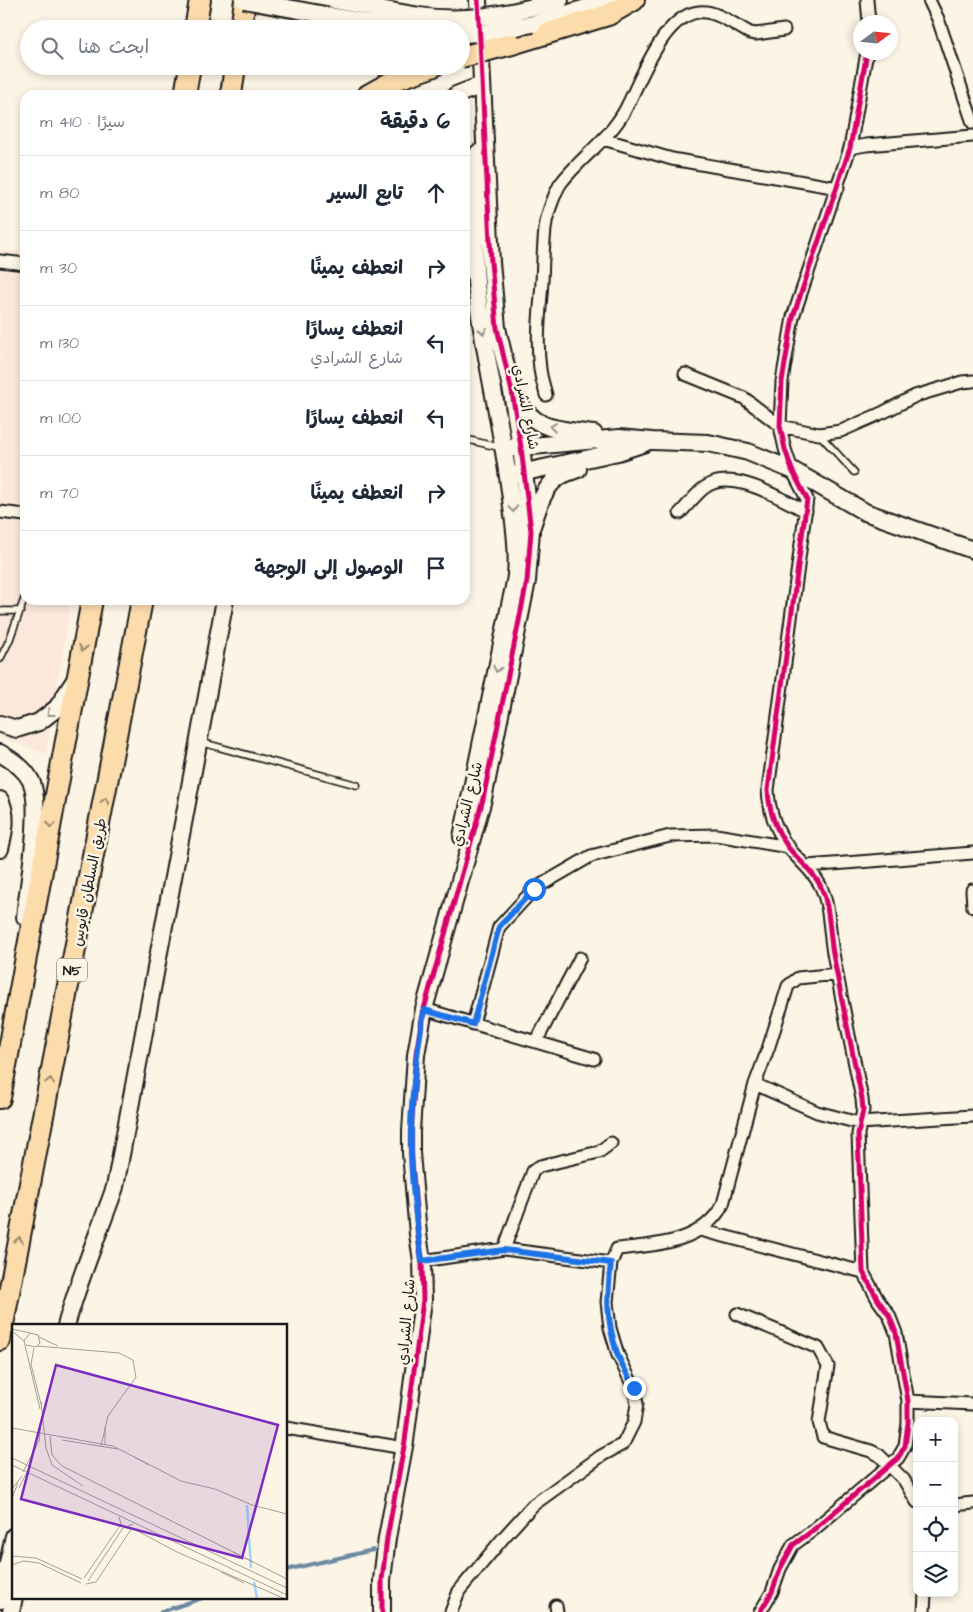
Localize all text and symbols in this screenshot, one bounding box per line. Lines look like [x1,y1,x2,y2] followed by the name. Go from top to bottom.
[853,15,898,60] north arrow
[20,20,470,75] search box
[38,34,66,62] icon: search
[78,34,149,61] text: ابحث هنا
[380,107,450,136] text: 6 دقيقة
[40,111,125,133] text: سيرًا · 410 m
[422,179,450,207] icon: ahead
[328,180,403,207] text: تابع السير
[40,182,79,204] text: 80 m
[422,254,450,282] icon: right
[311,255,403,282] text: انعطف يمينًا
[40,257,77,279] text: 30 m
[306,316,403,343] text: انعطف يسارًا
[477,327,487,336] one-way arrow
[422,329,450,357] icon: left
[40,332,79,354] text: 130 m
[311,347,403,369] text: شارع الشرادي
[507,363,544,452] street label: شارع الشرادي
[422,404,450,432] icon: left
[306,405,403,432] text: انعطف يسارًا
[40,407,81,429] text: 100 m
[549,423,558,433] one-way arrow
[422,479,450,507] icon: right
[311,480,403,507] text: انعطف يمينًا
[40,482,79,504] text: 70 m
[507,505,518,513] one-way arrow
[422,554,450,582] icon: arrive
[254,555,403,582] text: الوصول إلى الوجهة
[79,644,89,652] one-way arrow
[492,665,503,674] one-way arrow
[47,707,56,716] one-way arrow
[447,760,488,849] street label: شارع الشرادي
[99,797,109,805] one-way arrow
[67,816,112,948] street label: طريق السلطان قابوس
[46,821,56,829] one-way arrow
[523,878,546,901] route start
[57,958,87,982] road number: N5
[45,1076,55,1085] one-way arrow
[14,1236,24,1245] one-way arrow
[392,1278,421,1366] street label: شارع الشرادي
[12,1324,288,1600] inset map
[623,1377,646,1400] route end
[913,1417,958,1597] map controls
[913,1417,958,1462] button: +
[913,1462,958,1507] button: −
[913,1507,958,1552] button: locate
[913,1552,958,1597] button: layers

